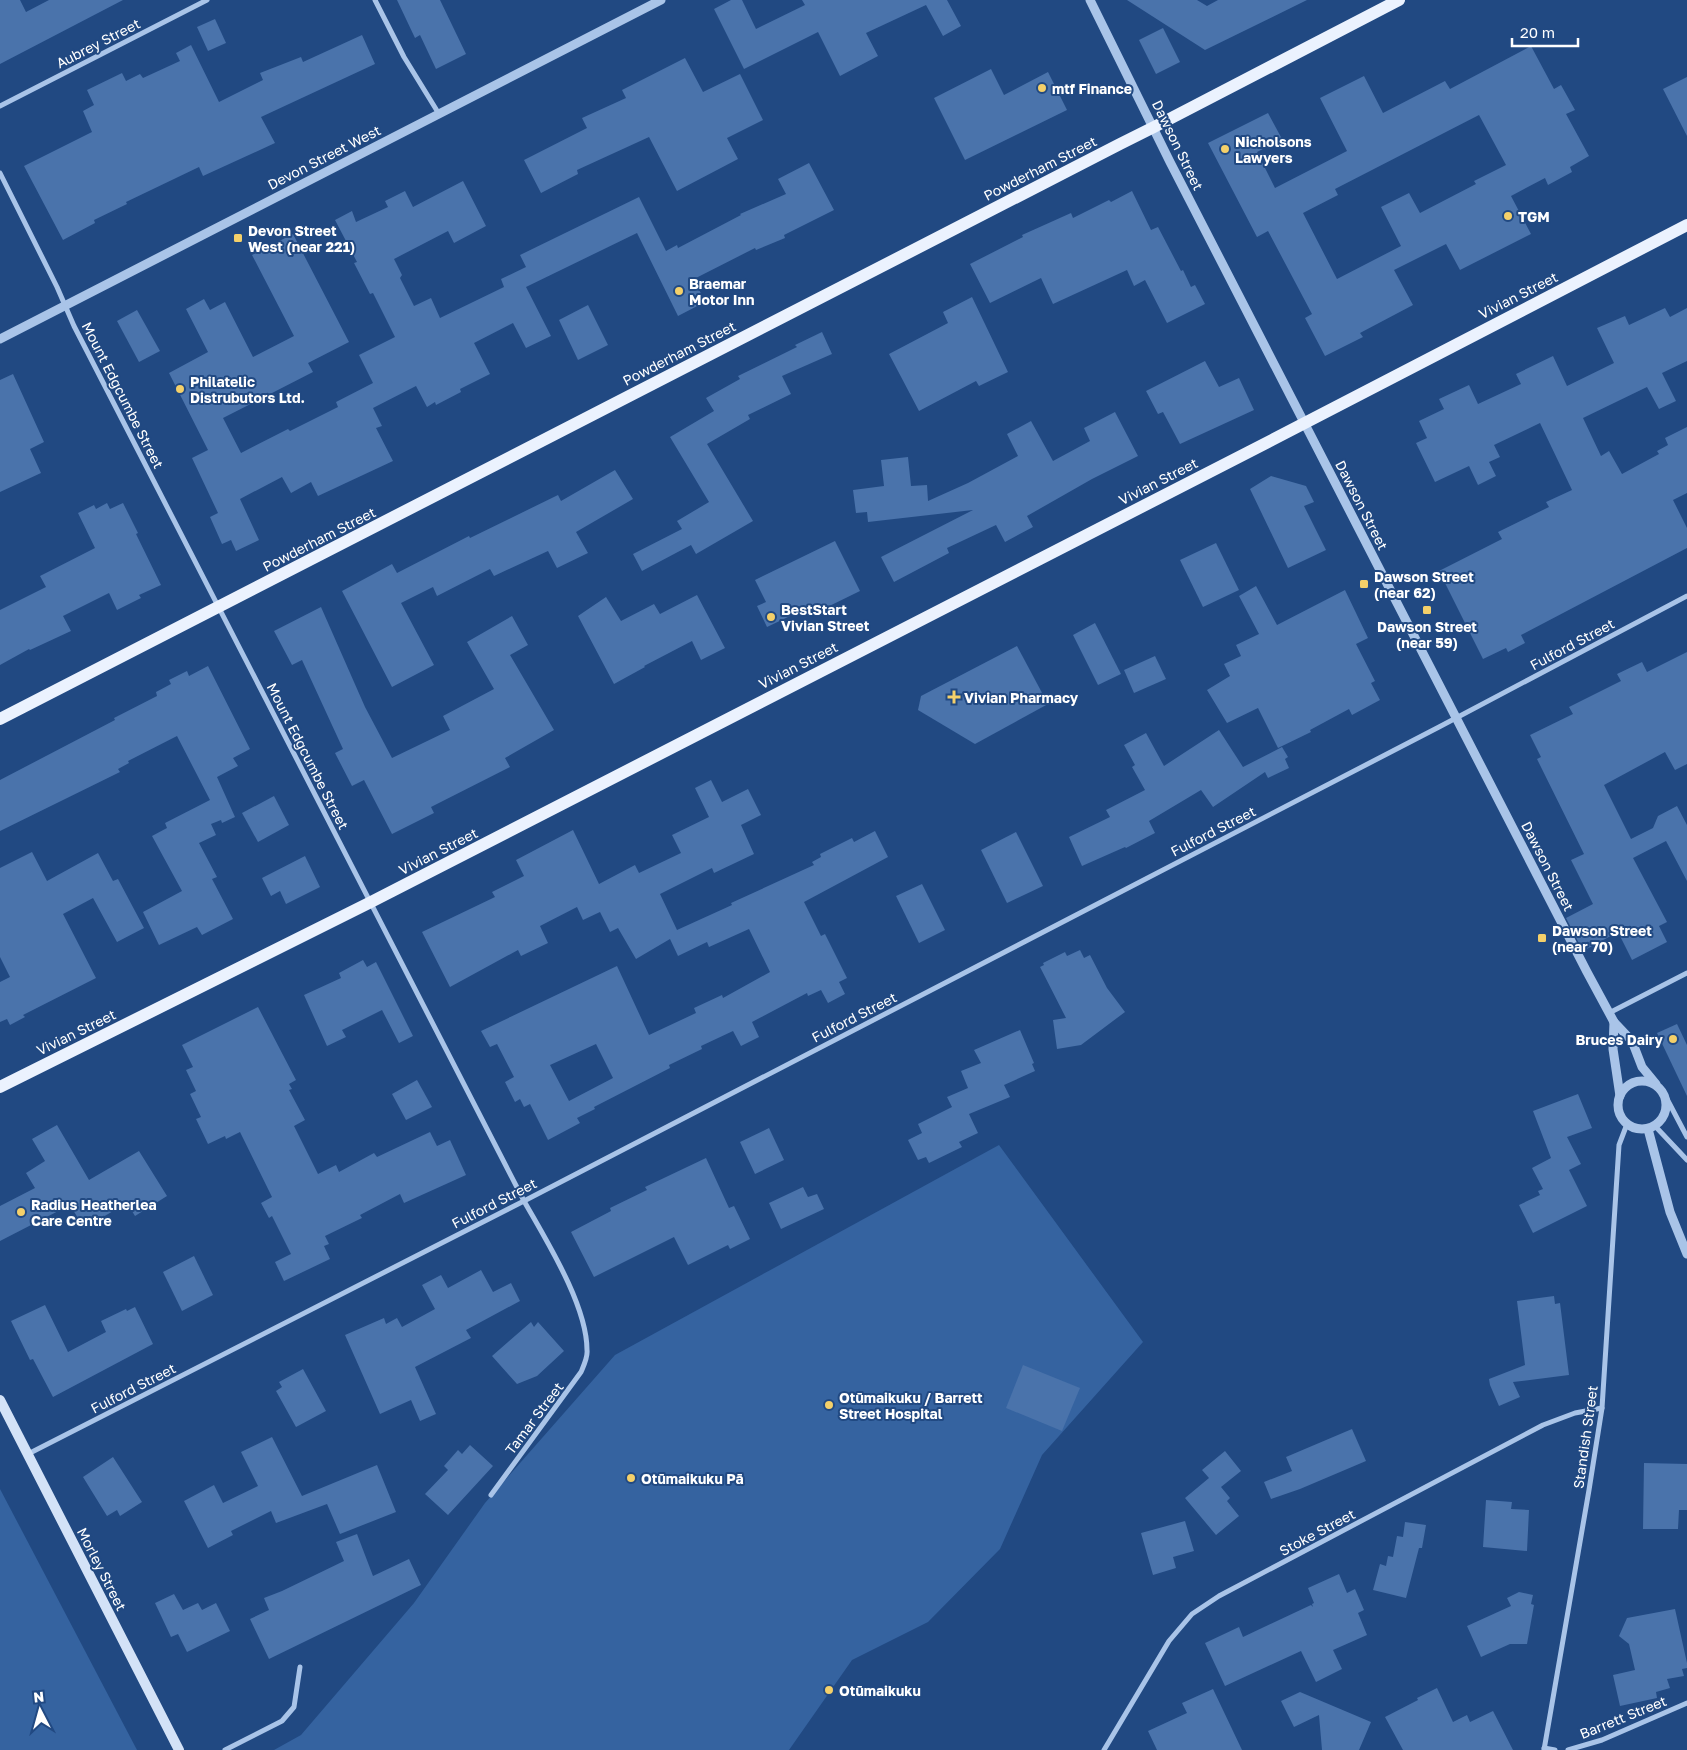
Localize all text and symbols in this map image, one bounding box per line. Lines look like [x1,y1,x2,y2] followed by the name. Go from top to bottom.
[53,15,143,71] street label: Aubrey Street
[1512,15,1578,47] scale bar
[1520,23,1555,41] text: 20 m
[1052,80,1132,97] place label: mtf Finance
[1036,82,1048,94] marker: mtf Finance
[1149,97,1207,193] street label: Dawson Street
[265,121,383,193] street label: Devon Street West
[981,132,1099,204] street label: Powderham Street
[1235,133,1312,166] place label: Nicholsons Lawyers
[1219,143,1231,155] marker: Nicholsons Lawyers
[1518,208,1550,225] place label: TGM
[1502,210,1514,222] marker: TGM
[248,222,355,255] place label: Devon Street West (near 221)
[232,232,244,244] marker: Devon Street West (near 221)
[1476,268,1560,322] street label: Vivian Street
[689,275,754,308] place label: Braemar Motor Inn
[673,285,685,297] marker: Braemar Motor Inn
[620,317,738,389] street label: Powderham Street
[79,319,167,471] street label: Mount Edgcumbe Street
[190,373,305,406] place label: Philatelic Distrubutors Ltd.
[174,383,186,395] marker: Philatelic Distrubutors Ltd.
[1116,454,1200,508] street label: Vivian Street
[1332,457,1392,553] street label: Dawson Street
[260,503,378,575] street label: Powderham Street
[1374,568,1474,601] place label: Dawson Street (near 62)
[1358,578,1370,590] marker: Dawson Street (near 62)
[781,601,870,634] place label: BestStart Vivian Street
[1421,604,1433,616] marker: Dawson Street (near 59)
[765,611,777,623] marker: BestStart Vivian Street
[1527,615,1617,673] street label: Fulford Street
[1377,618,1477,651] place label: Dawson Street (near 59)
[756,638,840,692] street label: Vivian Street
[264,680,352,832] street label: Mount Edgcumbe Street
[964,689,1079,706] place label: Vivian Pharmacy
[948,691,960,703] marker: Vivian Pharmacy
[1168,802,1258,860] street label: Fulford Street
[1518,818,1578,914] street label: Dawson Street
[396,824,480,878] street label: Vivian Street
[1552,922,1652,955] place label: Dawson Street (near 70)
[1536,932,1548,944] marker: Dawson Street (near 70)
[809,988,899,1046] street label: Fulford Street
[34,1005,118,1059] street label: Vivian Street
[1576,1031,1664,1048] place label: Bruces Dairy
[1667,1033,1679,1045] marker: Bruces Dairy
[449,1174,539,1232] street label: Fulford Street
[31,1196,157,1229] place label: Radius Heatherlea Care Centre
[15,1206,27,1218] marker: Radius Heatherlea Care Centre
[88,1359,178,1417] street label: Fulford Street
[501,1379,567,1457] street label: Tamar Street
[1569,1384,1601,1490] street label: Standish Street
[839,1389,983,1422] place label: Otūmaikuku / Barrett Street Hospital
[823,1399,835,1411] marker: Otūmaikuku / Barrett Street Hospital
[641,1470,744,1487] place label: Otūmaikuku Pā
[625,1472,637,1484] marker: Otūmaikuku Pā
[1276,1505,1358,1559] street label: Stoke Street
[74,1525,130,1613] street label: Morley Street
[839,1682,921,1699] place label: Otūmaikuku
[823,1684,835,1696] marker: Otūmaikuku
[15,1685,65,1735] north arrow
[32,1688,45,1706] text: N
[1577,1692,1669,1742] street label: Barrett Street

